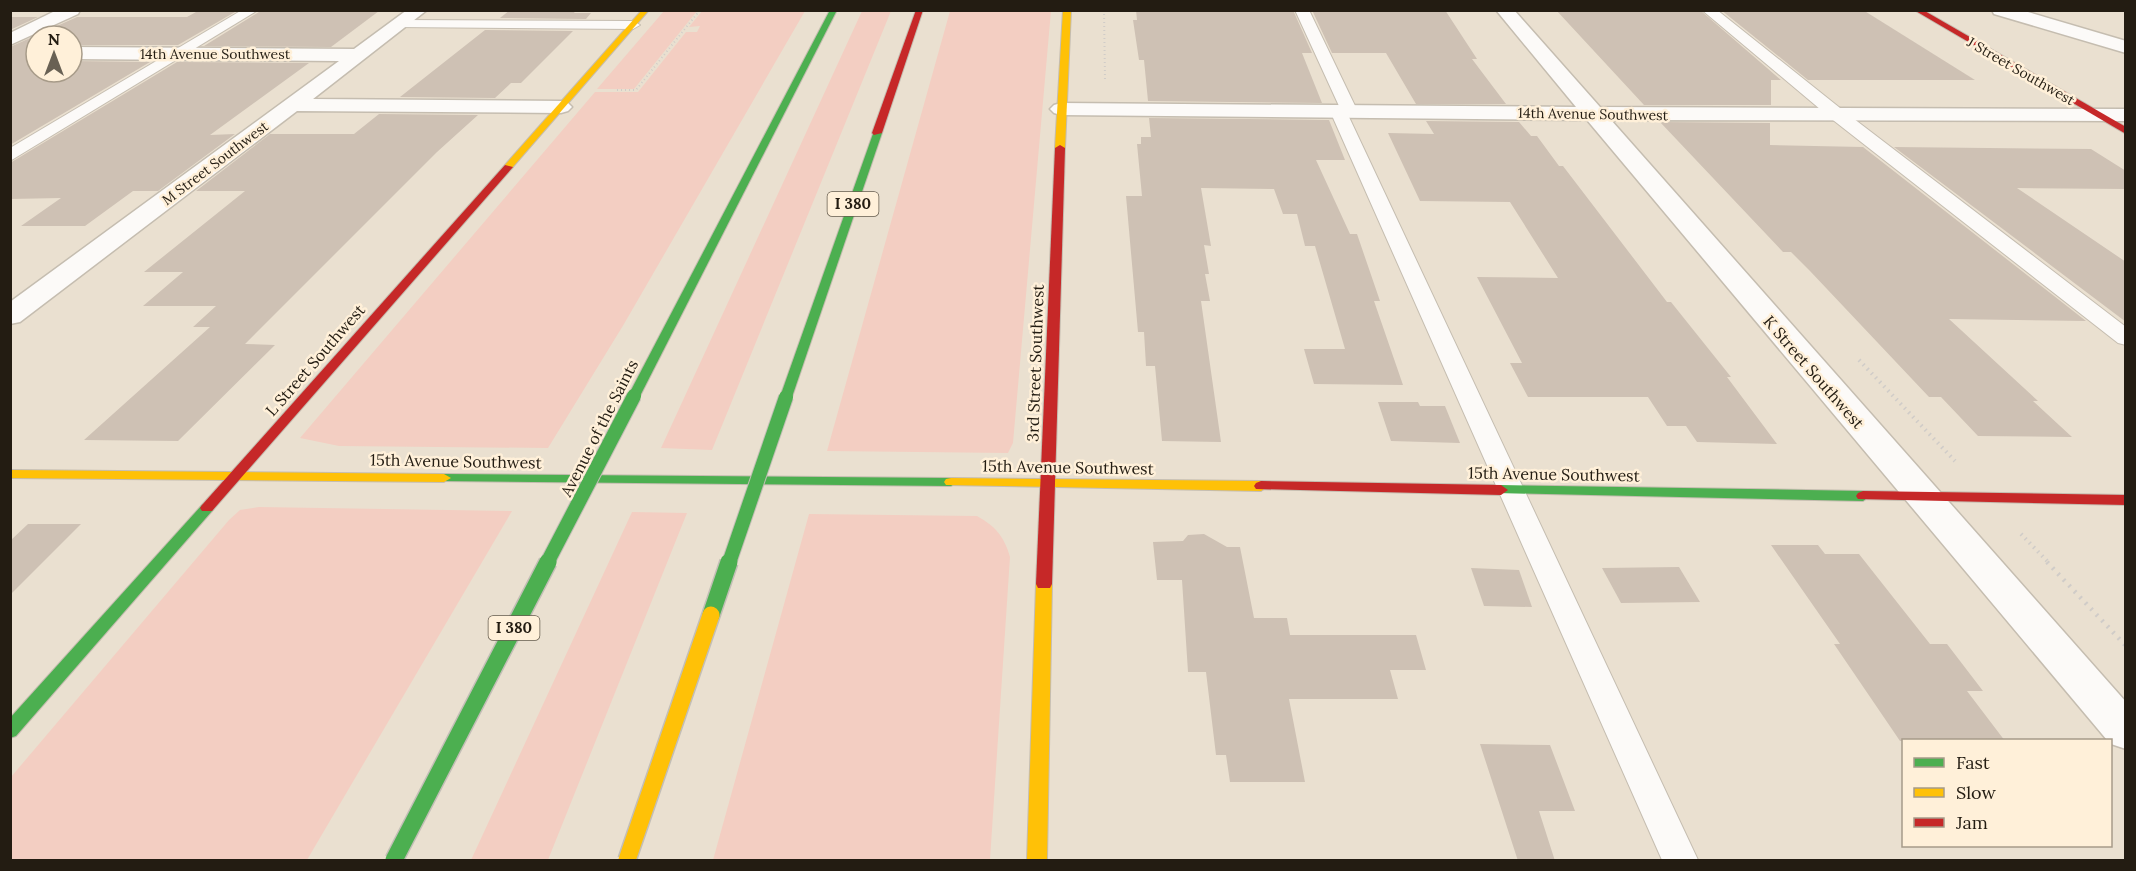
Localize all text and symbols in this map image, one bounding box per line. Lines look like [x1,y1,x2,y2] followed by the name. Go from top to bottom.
[24,24,84,84] north arrow
[48,29,60,49] text: N
[1963,32,2078,109] street label: J Street Southwest
[140,45,291,63] street label: 14th Avenue Southwest
[1518,104,1669,124] street label: 14th Avenue Southwest
[158,117,272,209] street label: M Street Southwest
[828,192,878,216] road number: I 380
[1022,283,1048,442] street label: 3rd Street Southwest
[261,299,370,420] street label: L Street Southwest
[1759,311,1869,433] street label: K Street Southwest
[555,356,642,501] street label: Avenue of the Saints
[370,450,543,473] street label: 15th Avenue Southwest
[982,456,1155,479] street label: 15th Avenue Southwest
[1468,463,1641,486] street label: 15th Avenue Southwest
[488,616,540,640] road number: I 380
[1902,739,2112,847] legend
[1956,751,1990,774] text: Fast
[1956,781,1996,804] text: Slow
[1955,811,1988,834] text: Jam

